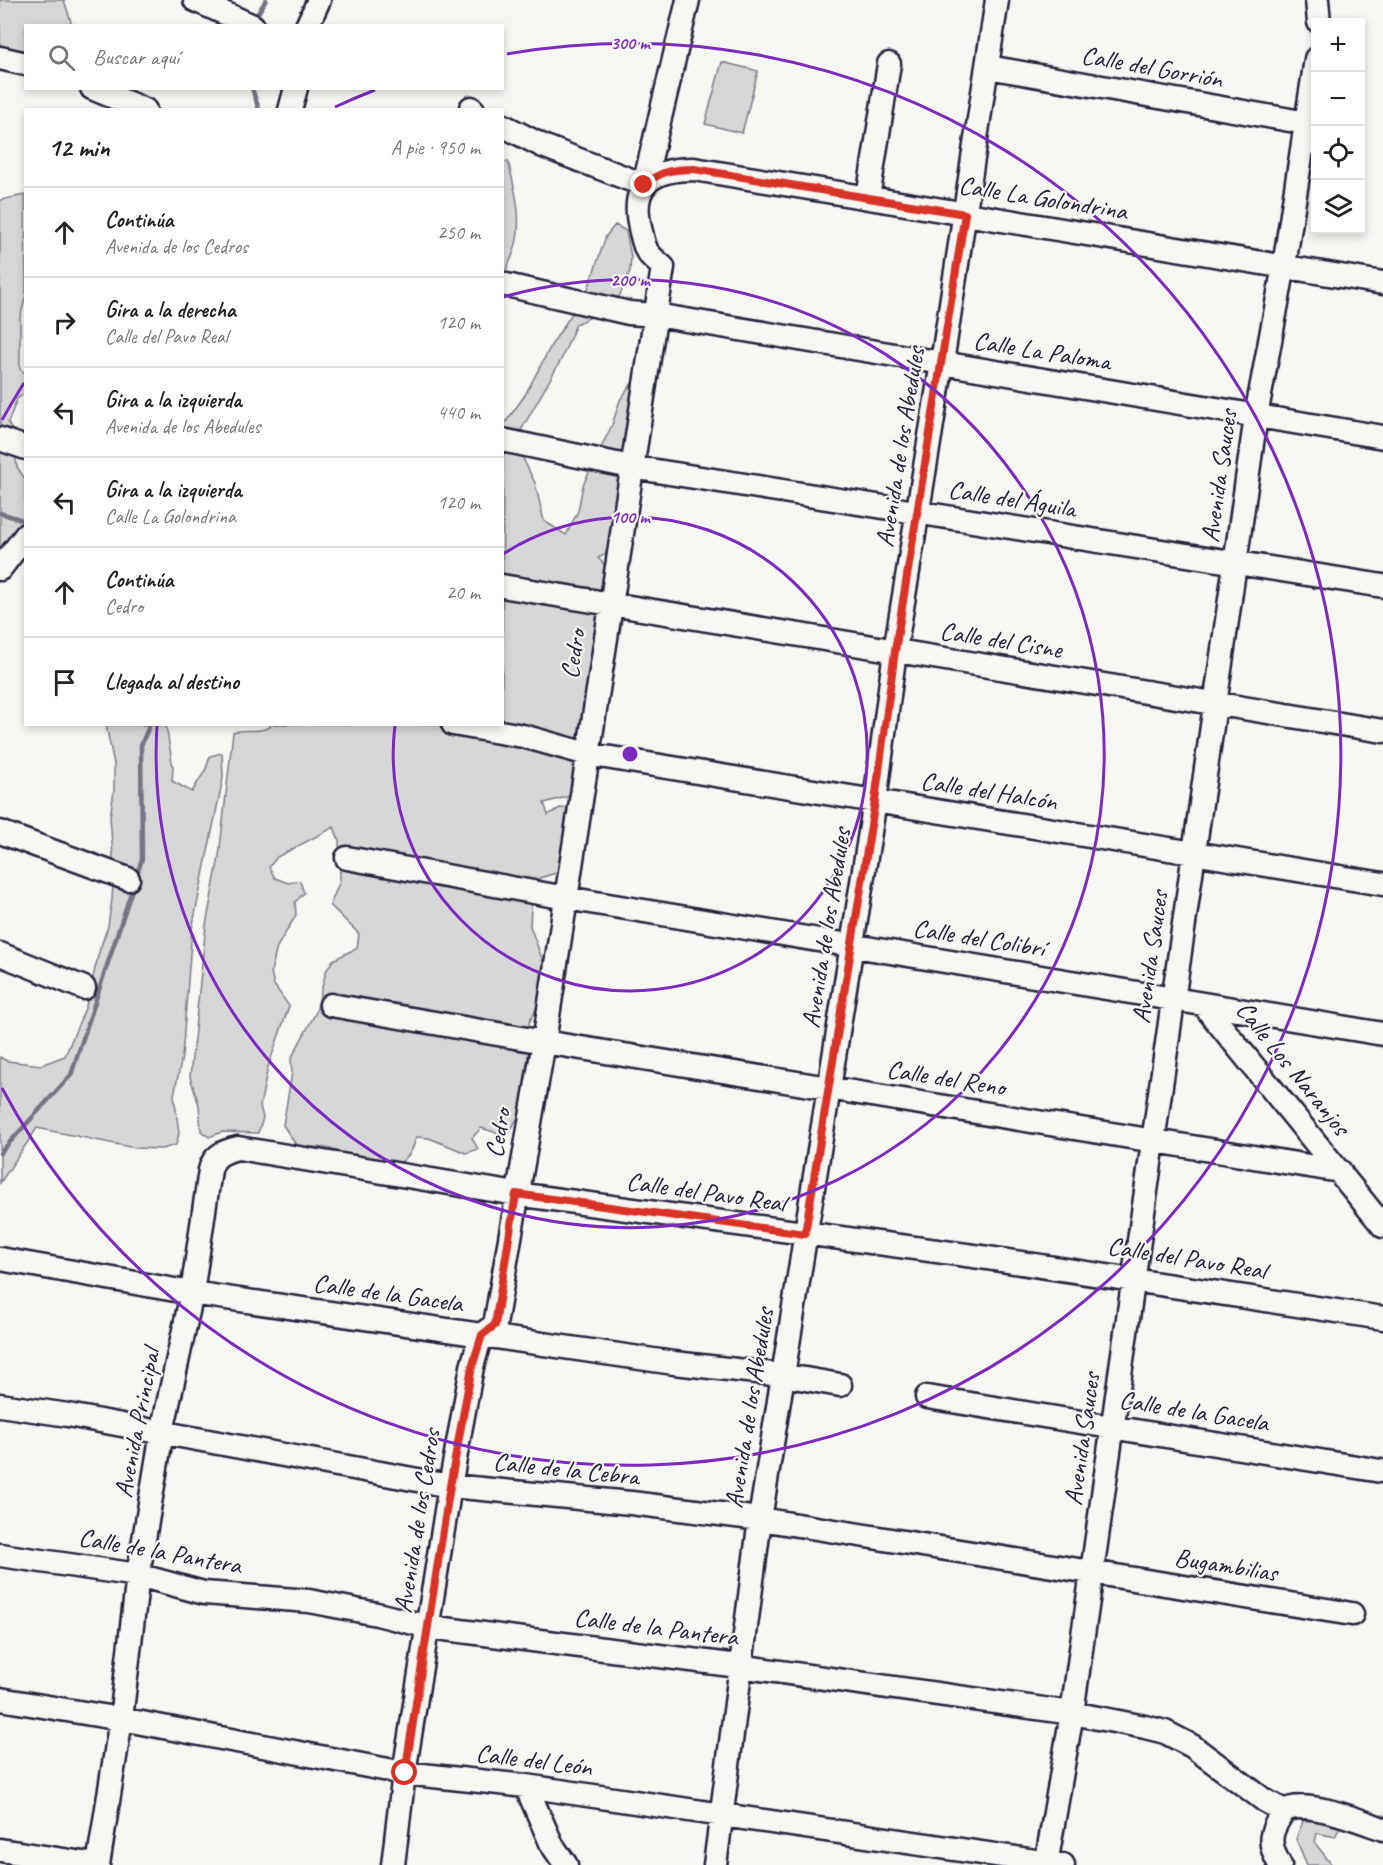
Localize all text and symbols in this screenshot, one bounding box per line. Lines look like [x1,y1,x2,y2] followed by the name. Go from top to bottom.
[1311,18,1365,234] map controls
[1311,18,1365,72] button: +
[24,24,504,90] search box
[611,32,651,54] text: 300 m
[1079,38,1226,96] street label: Calle del Gorrión
[45,41,78,74] icon: search
[93,43,179,71] text: Buscar aquí
[1311,72,1365,126] button: −
[1311,126,1365,180] button: locate
[48,131,110,164] text: 12 min
[391,135,480,160] text: A pie · 950 m
[956,168,1131,228] street label: Calle La Golondrina
[630,171,656,197] route end
[1311,180,1365,234] button: layers
[105,206,173,234] text: Continúa
[48,216,81,249] icon: ahead
[437,220,480,245] text: 250 m
[105,234,248,259] text: Avenida de los Cedros
[611,269,651,291] text: 200 m
[105,296,236,324] text: Gira a la derecha
[48,306,81,339] icon: right
[437,310,480,335] text: 120 m
[105,324,228,349] text: Calle del Pavo Real
[971,324,1115,378] street label: Calle La Paloma
[868,343,932,549] street label: Avenida de los Abedules
[105,386,242,414] text: Gira a la izquierda
[48,396,81,429] icon: left
[437,400,480,425] text: 440 m
[1193,405,1245,544] street label: Avenida Sauces
[105,414,260,439] text: Avenida de los Abedules
[946,473,1080,526] street label: Calle del Águila
[105,476,242,504] text: Gira a la izquierda
[48,486,81,519] icon: left
[437,490,480,515] text: 120 m
[105,504,236,529] text: Calle La Golondrina
[611,506,651,528] text: 100 m
[105,566,173,594] text: Continúa
[48,576,81,609] icon: ahead
[446,580,480,605] text: 20 m
[105,594,143,619] text: Cedro
[938,614,1066,666] street label: Calle del Cisne
[553,624,594,681] street label: Cedro
[48,666,81,699] icon: arrive
[105,668,239,696] text: Llegada al destino
[620,744,640,764] centre of rings
[919,764,1061,818] street label: Calle del Halcón
[794,824,858,1030] street label: Avenida de los Abedules
[1124,886,1176,1025] street label: Avenida Sauces
[911,911,1052,965] street label: Calle del Colibrí
[1229,994,1359,1144] street label: Calle Los Naranjos
[884,1052,1010,1104] street label: Calle del Reno
[477,1103,519,1160] street label: Cedro
[624,1165,792,1220] street label: Calle del Pavo Real
[1105,1229,1273,1288] street label: Calle del Pavo Real
[311,1266,466,1320] street label: Calle de la Gacela
[717,1304,781,1510] street label: Avenida de los Abedules
[106,1341,169,1500] street label: Avenida Principal
[1056,1368,1108,1507] street label: Avenida Sauces
[1117,1383,1273,1439] street label: Calle de la Gacela
[386,1425,448,1615] street label: Avenida de los Cedros
[492,1445,643,1493] street label: Calle de la Cebra
[76,1520,246,1582] street label: Calle de la Pantera
[1172,1541,1282,1590] street label: Bugambilias
[572,1601,741,1654] street label: Calle de la Pantera
[474,1736,595,1784] street label: Calle del León
[391,1759,417,1785] route start

